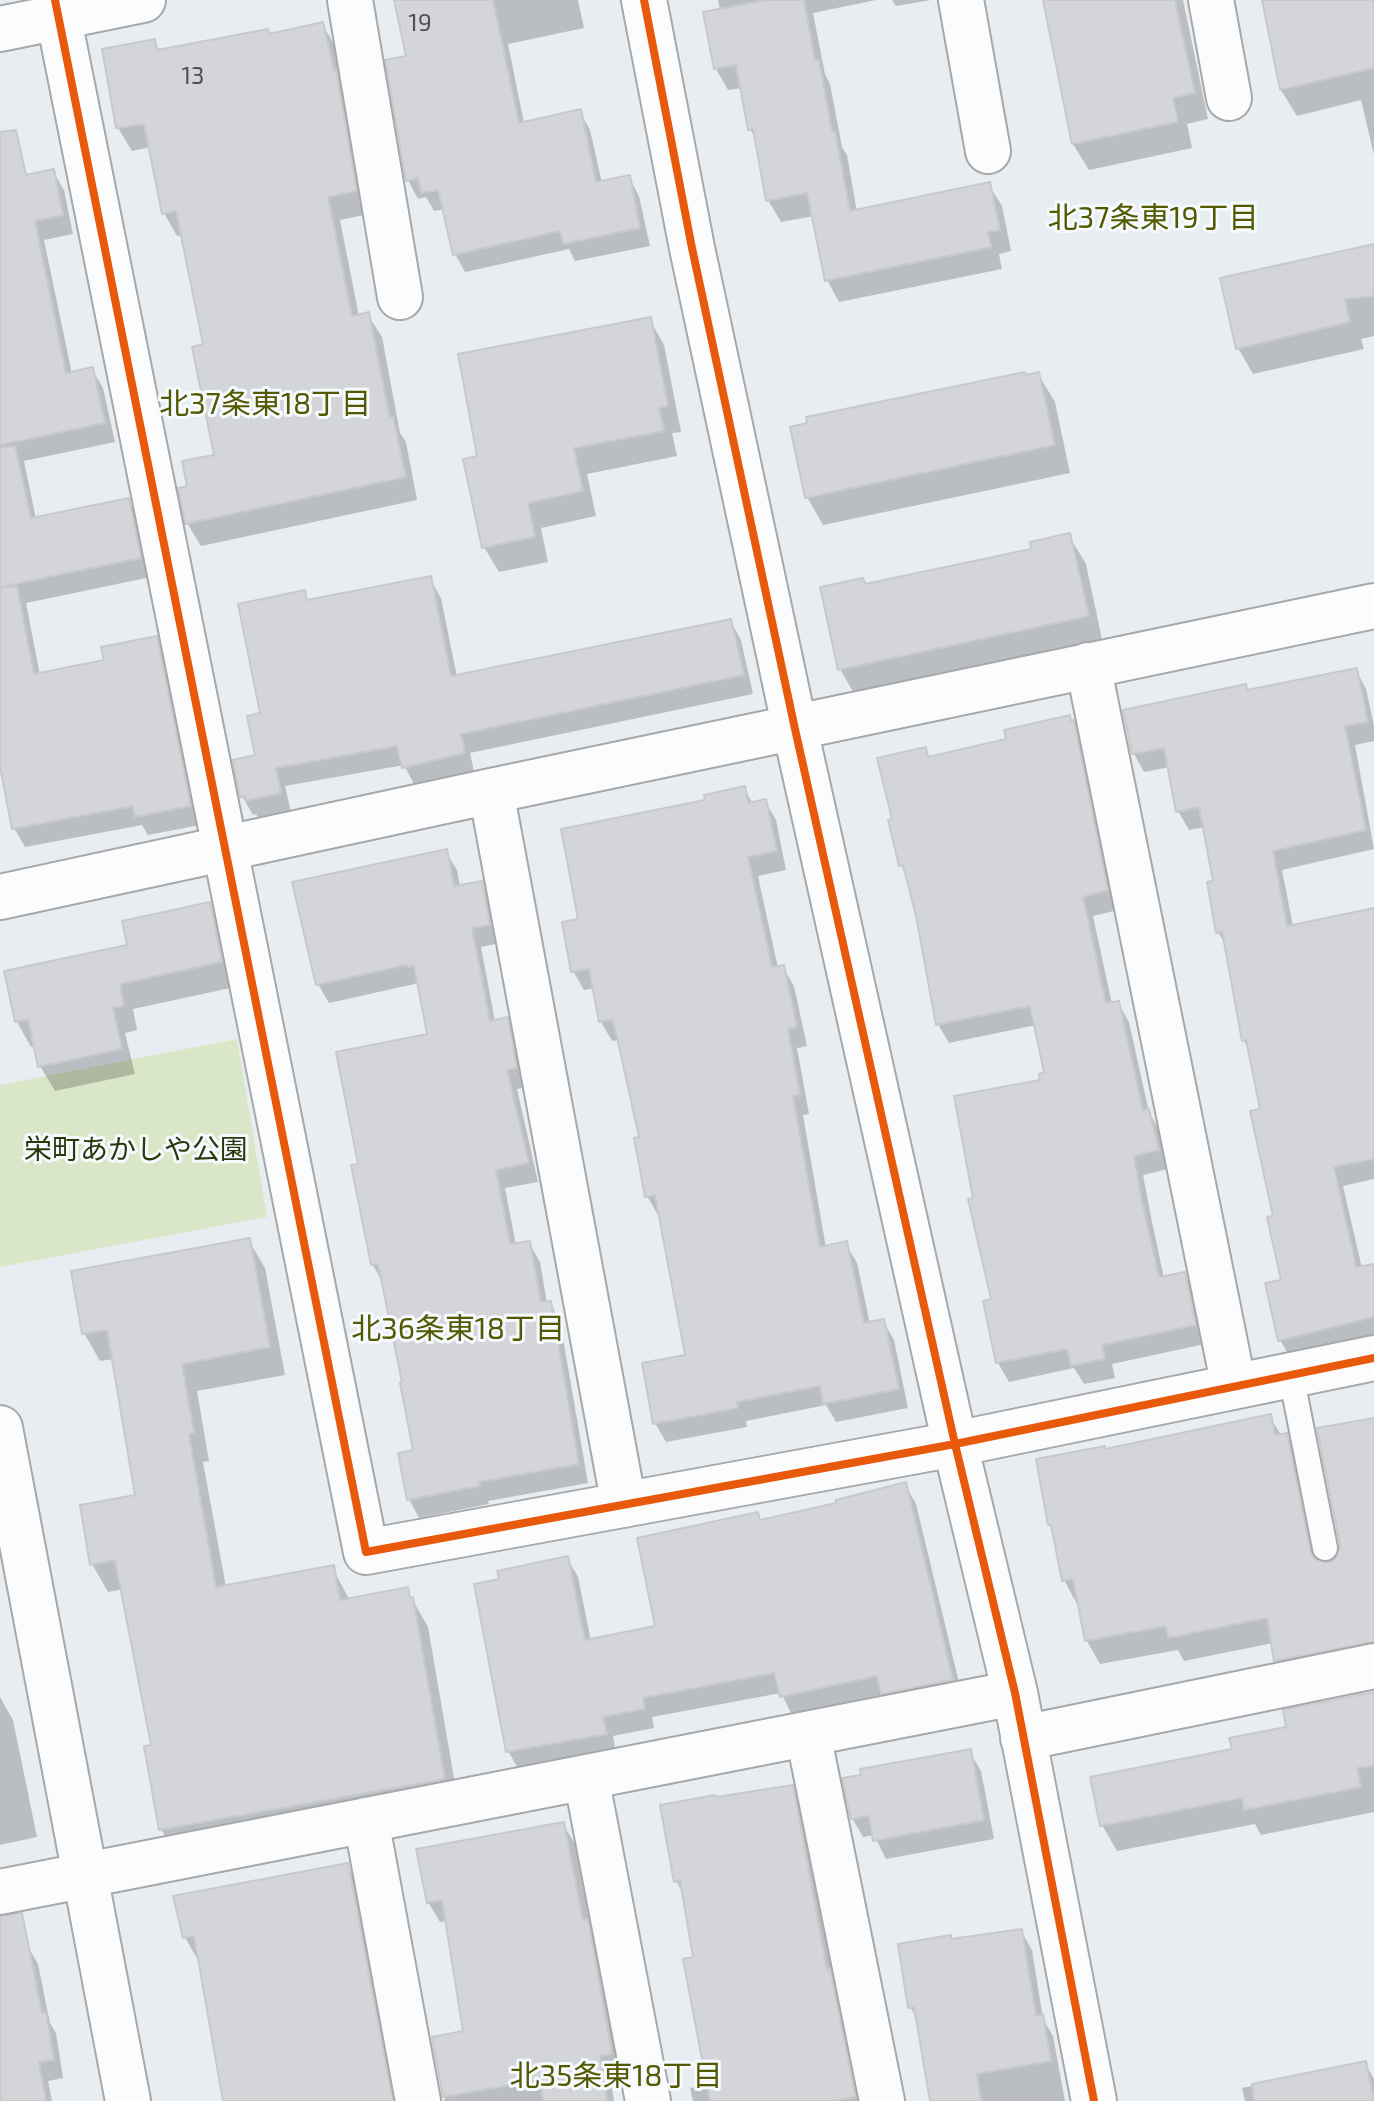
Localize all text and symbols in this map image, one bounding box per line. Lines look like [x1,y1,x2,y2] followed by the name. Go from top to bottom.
[408,9,432,37] house number: 19
[182,62,204,90] house number: 13
[1047,200,1259,236] district label: 北37条東19丁目
[159,386,371,422] district label: 北37条東18丁目
[24,1133,248,1167] park label: 栄町あかしや公園
[351,1311,565,1347] district label: 北36条東18丁目
[510,2058,722,2094] district label: 北35条東18丁目

